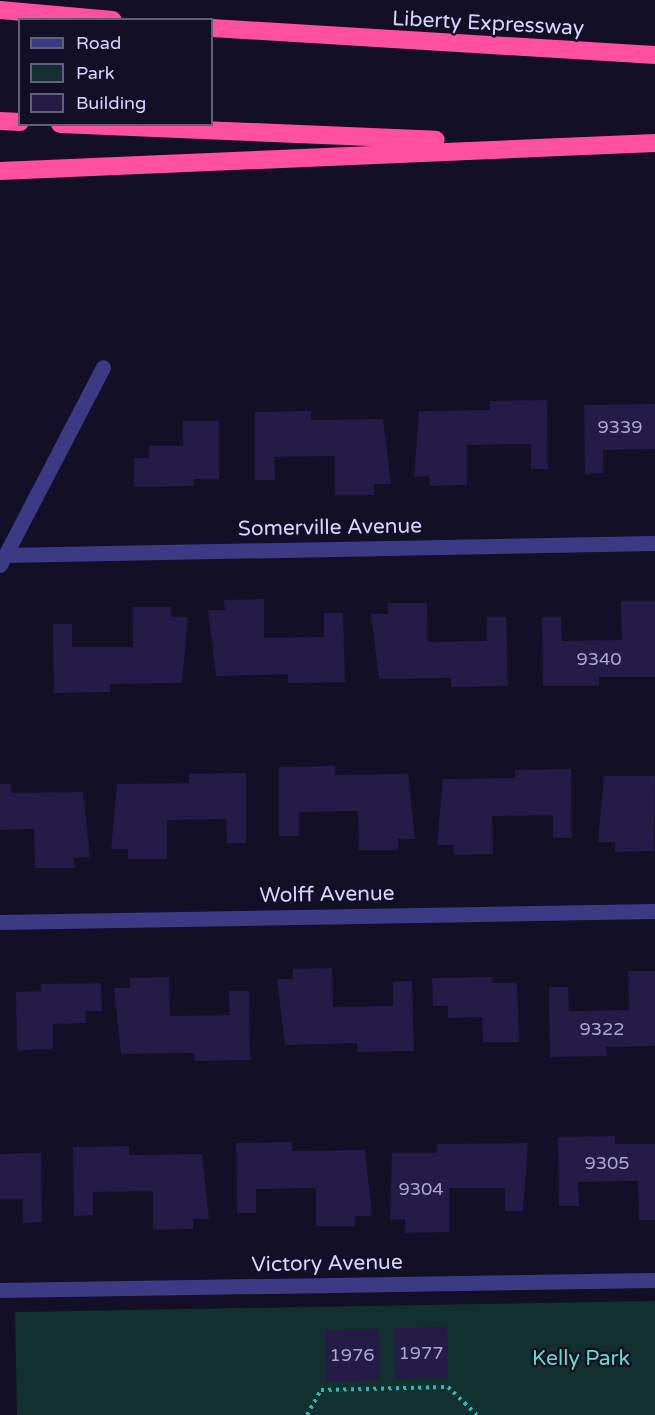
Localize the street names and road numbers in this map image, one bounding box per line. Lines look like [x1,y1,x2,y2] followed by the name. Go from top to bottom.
[391,6,585,42] street label: Liberty Expressway
[238,514,422,542] street label: Somerville Avenue
[259,881,395,909] street label: Wolff Avenue
[251,1250,403,1278] street label: Victory Avenue

